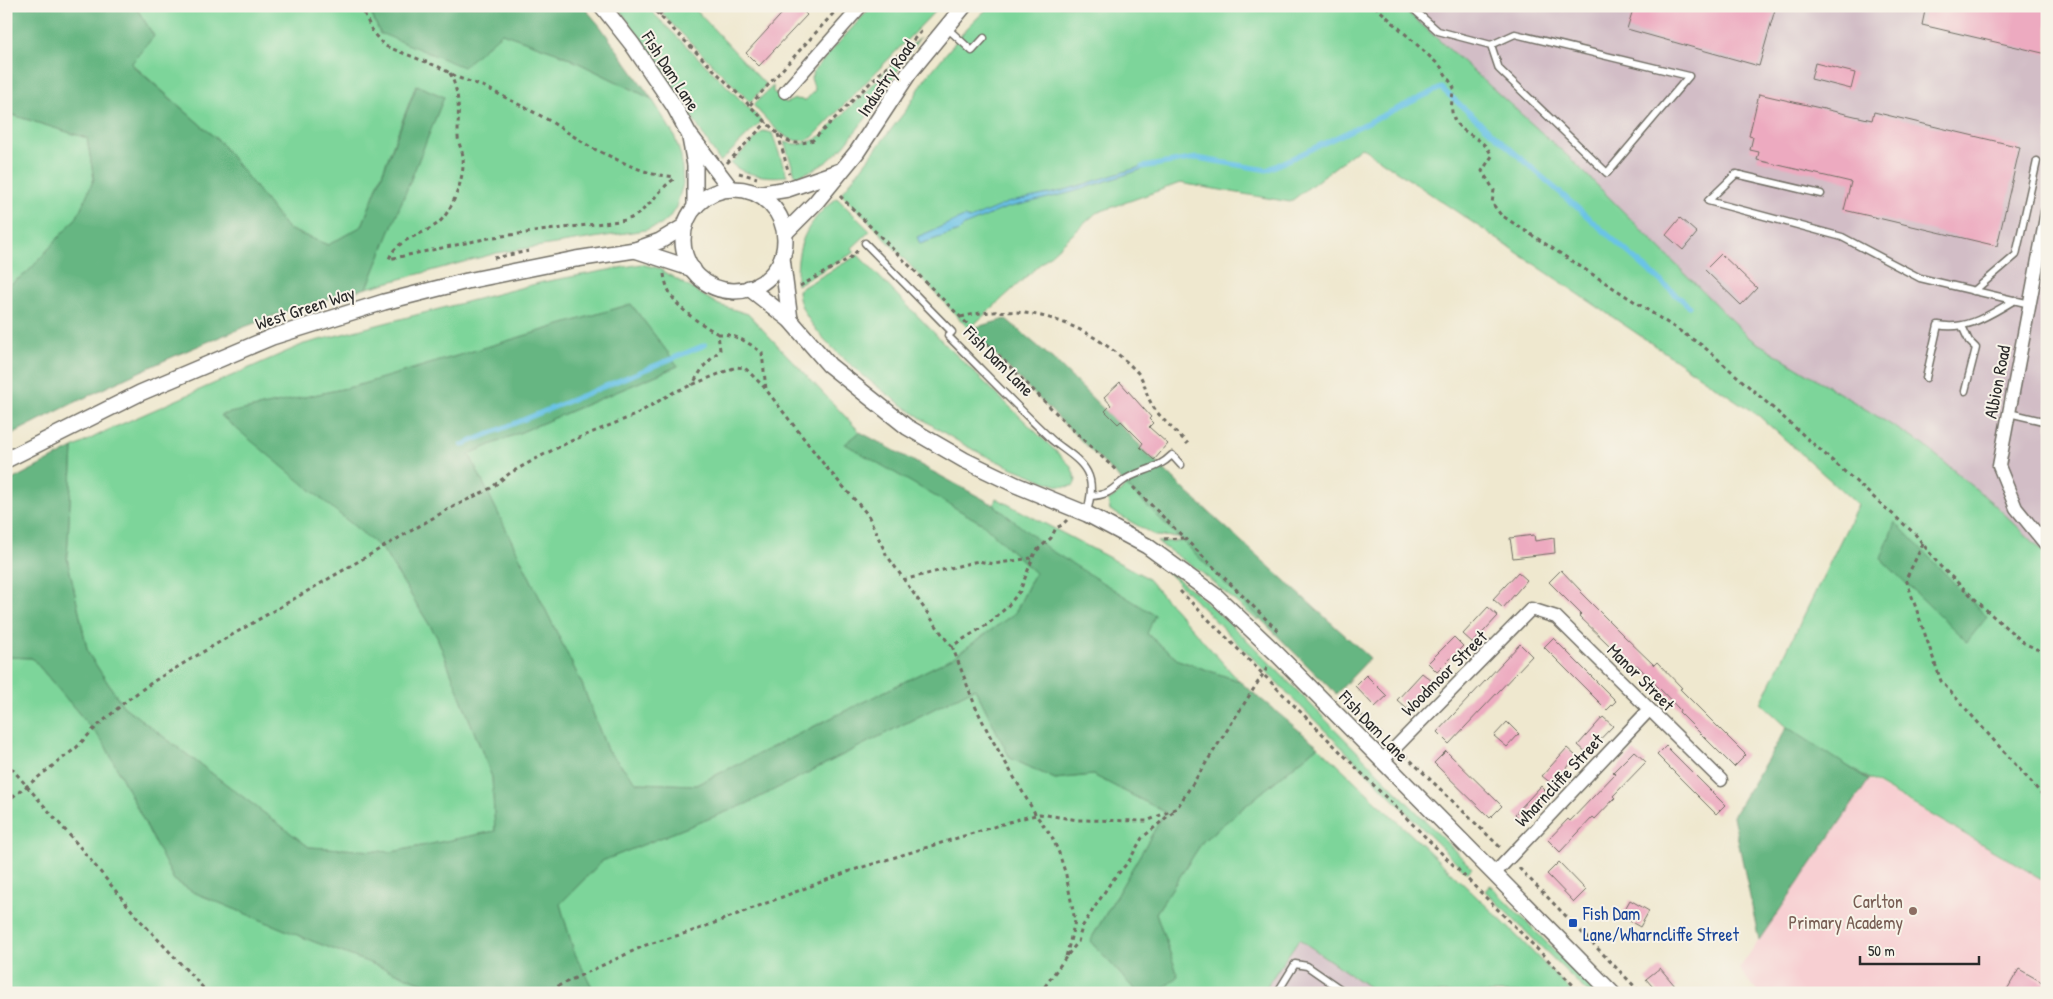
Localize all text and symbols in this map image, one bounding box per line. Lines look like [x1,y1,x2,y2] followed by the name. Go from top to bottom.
[635,25,706,116] street label: Fish Dam Lane
[851,35,921,121] street label: Industry Road
[252,280,358,336] street label: West Green Way
[957,319,1040,402] street label: Fish Dam Lane
[1978,343,2016,421] street label: Albion Road
[1395,624,1493,722] street label: Woodmoor Street
[1602,638,1681,717] street label: Manor Street
[1333,684,1414,767] street label: Fish Dam Lane
[1509,727,1609,832] street label: Wharncliffe Street
[1789,889,1903,935] place label: Carlton Primary Academy
[1582,901,1740,947] place label: Fish Dam Lane/Wharncliffe Street
[1907,905,1919,917] marker: Carlton Primary Academy
[1567,917,1579,929] marker: Fish Dam Lane/Wharncliffe Street
[1860,934,1979,966] scale bar
[1868,940,1895,961] text: 50 m

